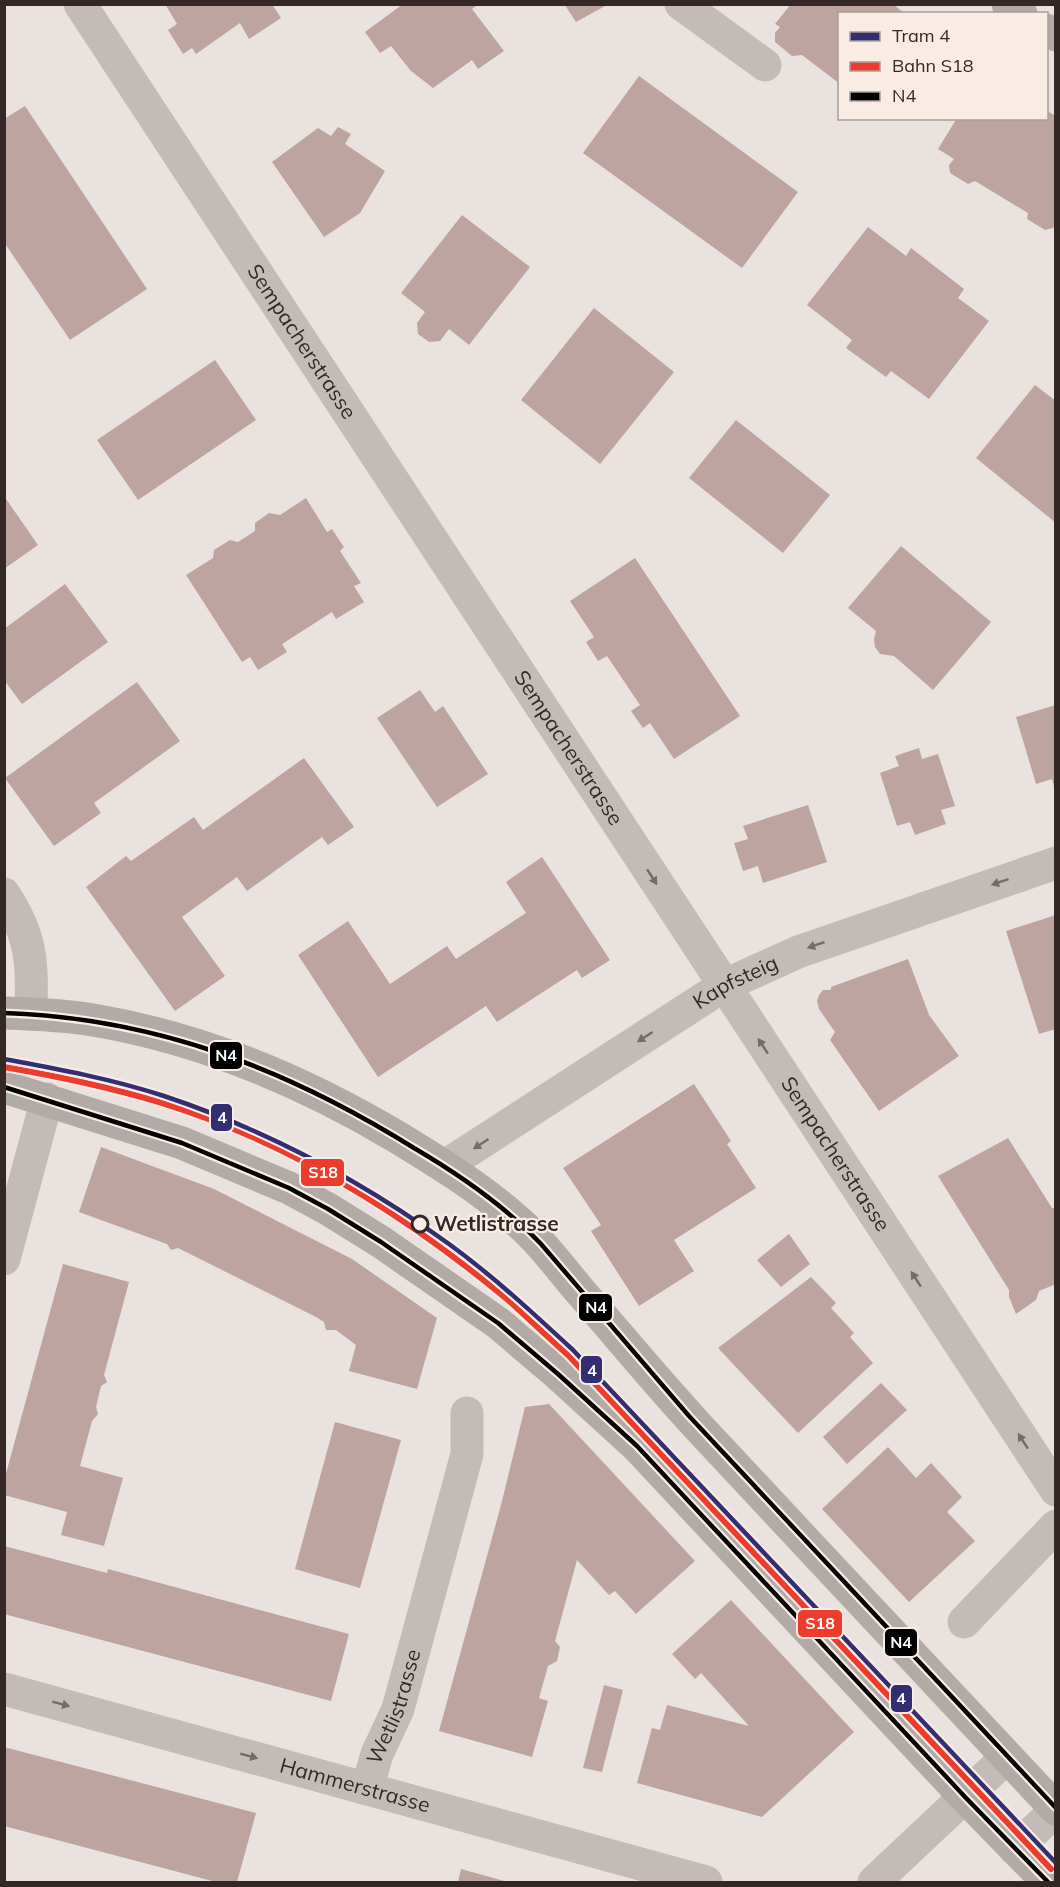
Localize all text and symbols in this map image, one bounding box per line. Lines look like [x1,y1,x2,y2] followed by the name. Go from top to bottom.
[838,12,1048,120] legend
[892,24,950,47] text: Tram 4
[892,54,974,77] text: Bahn S18
[892,84,916,107] text: N4
[242,259,363,423] street label: Sempacherstrasse
[509,665,630,830] street label: Sempacherstrasse
[646,869,657,885] one-way arrow
[991,877,1009,887] one-way arrow
[807,941,825,951] one-way arrow
[687,949,782,1014] street label: Kapfsteig
[637,1031,653,1043] one-way arrow
[757,1037,768,1054] one-way arrow
[209,1041,243,1070] line badge: N4
[215,1045,237,1065] text: N4
[776,1071,896,1236] street label: Sempacherstrasse
[210,1103,233,1132] line badge: 4
[217,1107,227,1127] text: 4
[474,1138,490,1150] one-way arrow
[300,1158,345,1187] line badge: S18
[308,1162,338,1182] text: S18
[434,1210,559,1236] place label: Wetlistrasse
[411,1215,429,1233] marker: Wetlistrasse
[910,1271,922,1287] one-way arrow
[578,1293,613,1322] line badge: N4
[585,1297,607,1317] text: N4
[580,1355,603,1384] line badge: 4
[587,1360,597,1380] text: 4
[1018,1433,1029,1450] one-way arrow
[797,1609,843,1638] line badge: S18
[805,1613,835,1633] text: S18
[884,1628,918,1657] line badge: N4
[890,1632,912,1652] text: N4
[360,1646,426,1768] street label: Wetlistrasse
[890,1684,913,1713] line badge: 4
[896,1688,906,1708] text: 4
[52,1700,70,1710] one-way arrow
[277,1751,433,1818] street label: Hammerstrasse
[240,1752,258,1762] one-way arrow

